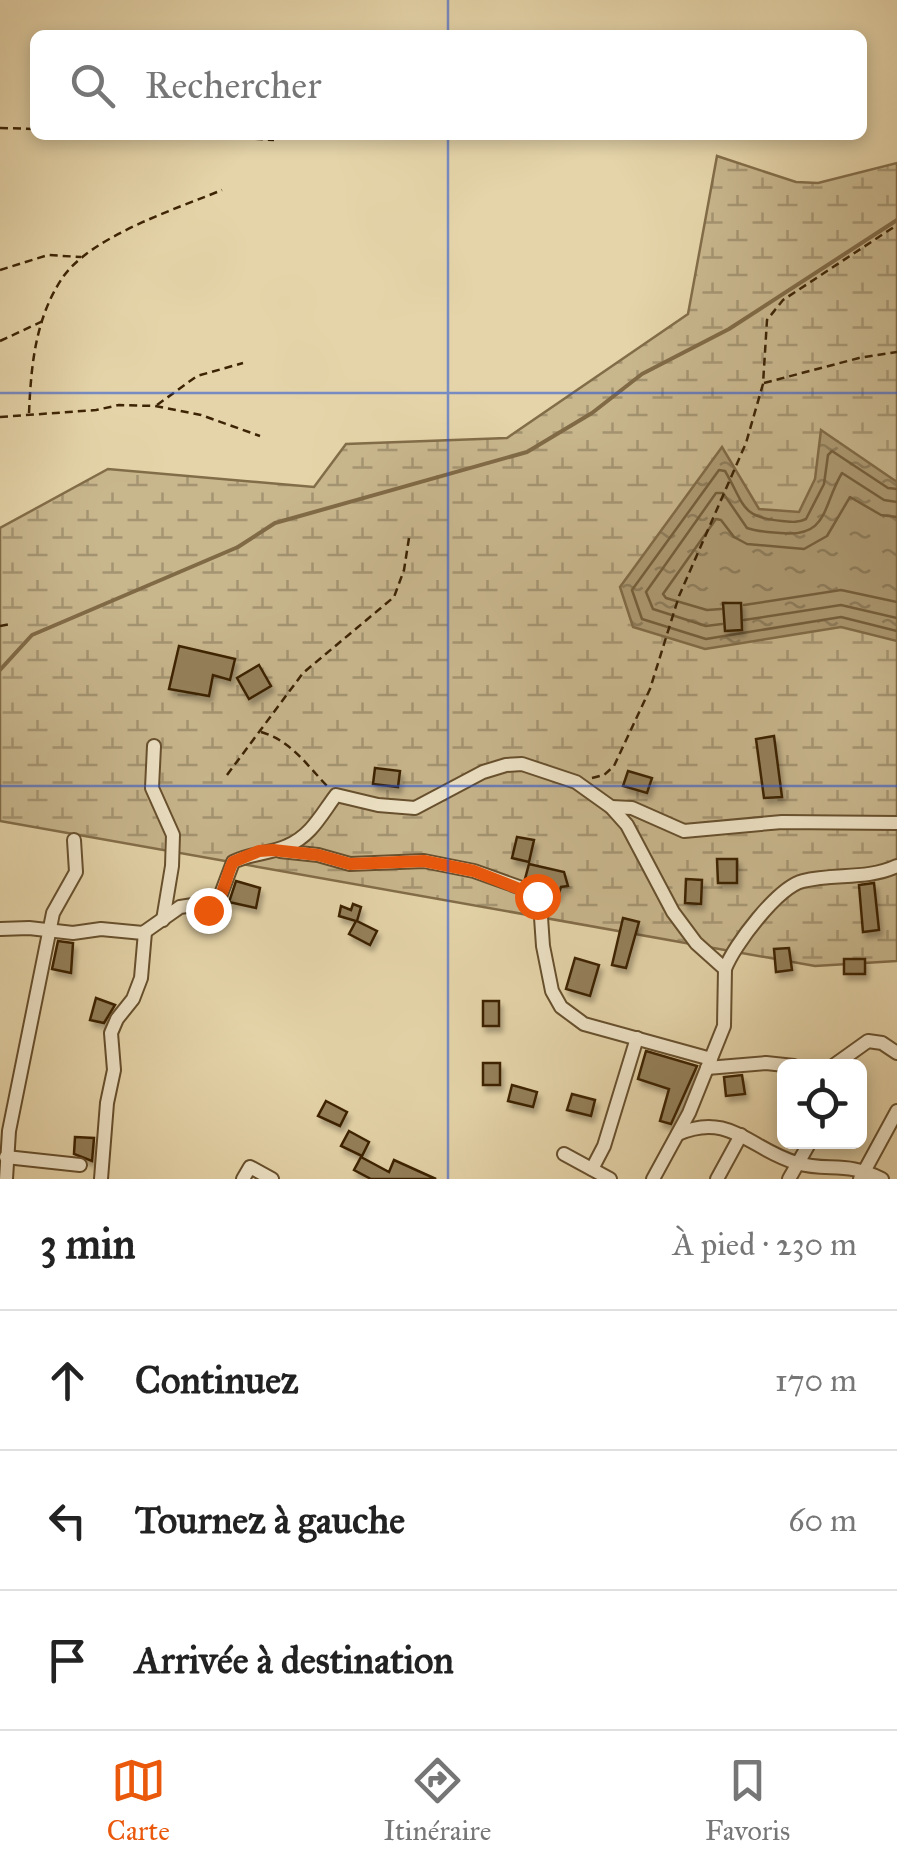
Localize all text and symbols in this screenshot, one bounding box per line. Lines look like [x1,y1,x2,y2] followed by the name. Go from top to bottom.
[30,30,867,140] search box
[65,58,120,113] icon: search
[145,62,321,108] text: Rechercher
[515,874,561,920] route start
[186,888,232,934] route end
[777,1059,867,1149] map controls
[777,1059,867,1149] button: locate
[40,1218,135,1270] text: 3 min
[673,1225,857,1264] text: À pied · 230 m
[40,1353,95,1408] icon: ahead
[135,1357,299,1403] text: Continuez
[775,1361,857,1400] text: 170 m
[40,1493,95,1548] icon: left
[135,1497,405,1543] text: Tournez à gauche
[788,1501,857,1540] text: 60 m
[40,1633,95,1688] icon: arrive
[135,1637,454,1683] text: Arrivée à destination
[107,1753,170,1848] tab: Carte
[384,1753,491,1848] tab: Itinéraire
[705,1753,790,1848] tab: Favoris

